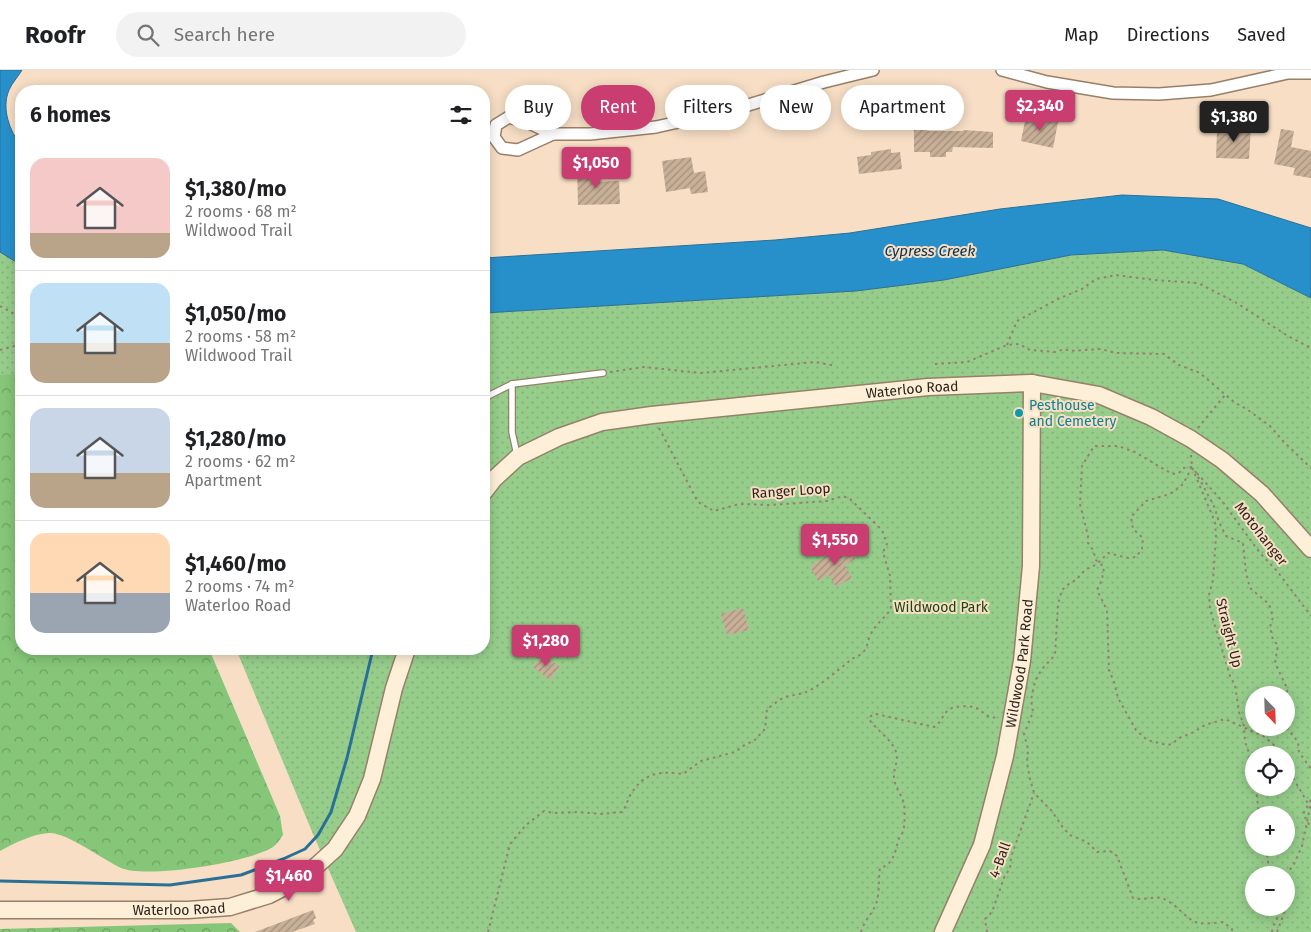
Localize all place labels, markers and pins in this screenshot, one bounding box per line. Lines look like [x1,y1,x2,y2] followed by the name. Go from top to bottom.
[999,90,1081,132] pin: $2,340
[1193,100,1275,143] pin: $1,380
[555,146,637,189] pin: $1,050
[1029,397,1117,430] place label: Pesthouse and Cemetery
[1013,407,1025,419] marker: Pesthouse and Cemetery
[794,524,876,566] pin: $1,550
[505,624,587,667] pin: $1,280
[248,860,330,902] pin: $1,460

